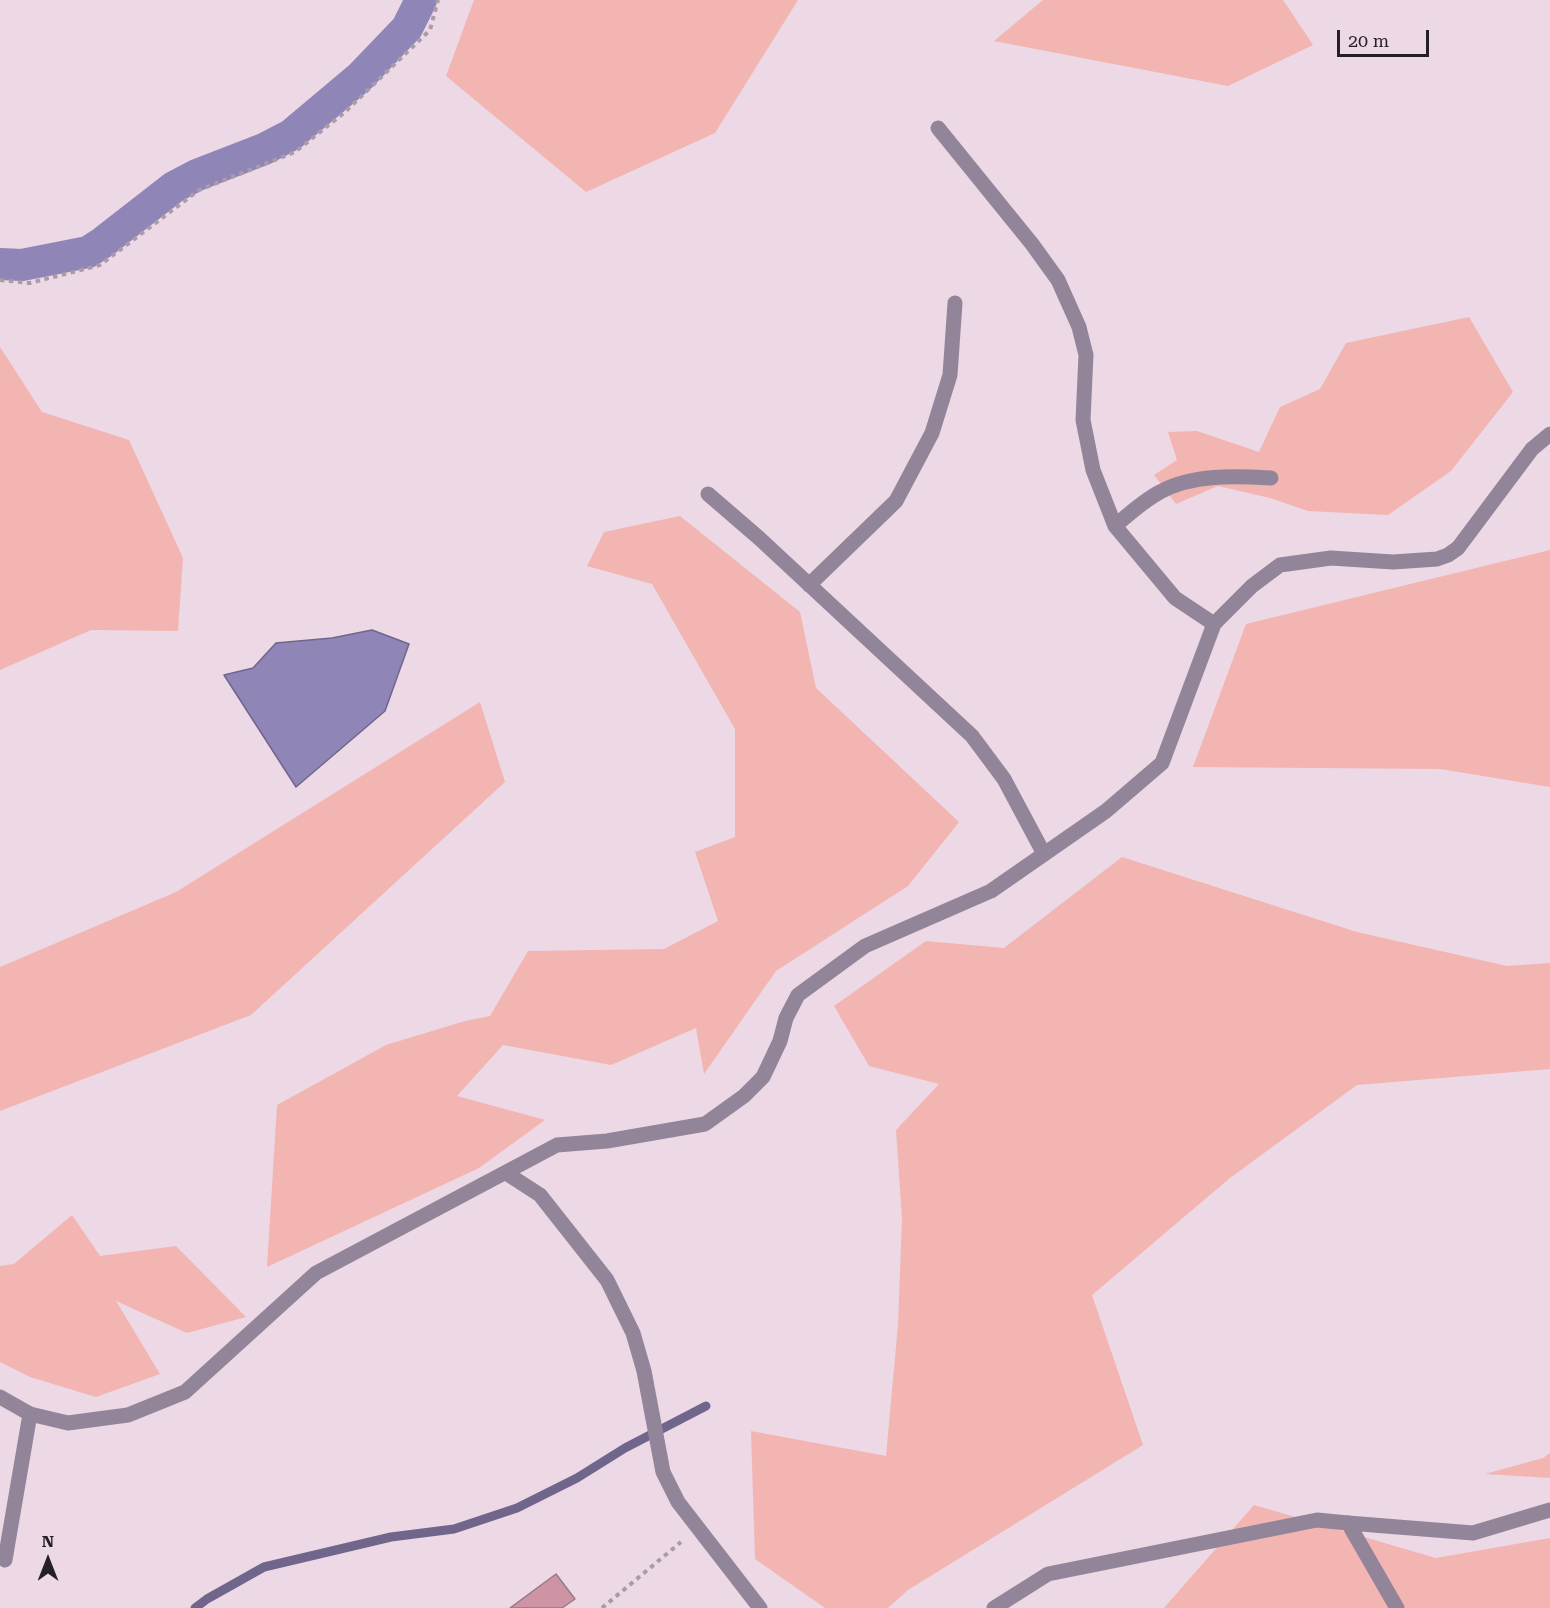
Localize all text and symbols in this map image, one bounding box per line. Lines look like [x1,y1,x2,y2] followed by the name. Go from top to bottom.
[1340,18,1432,56] scale bar
[1348,30,1389,51] text: 20 m
[18,1530,78,1590] north arrow
[42,1532,54,1551] text: N

